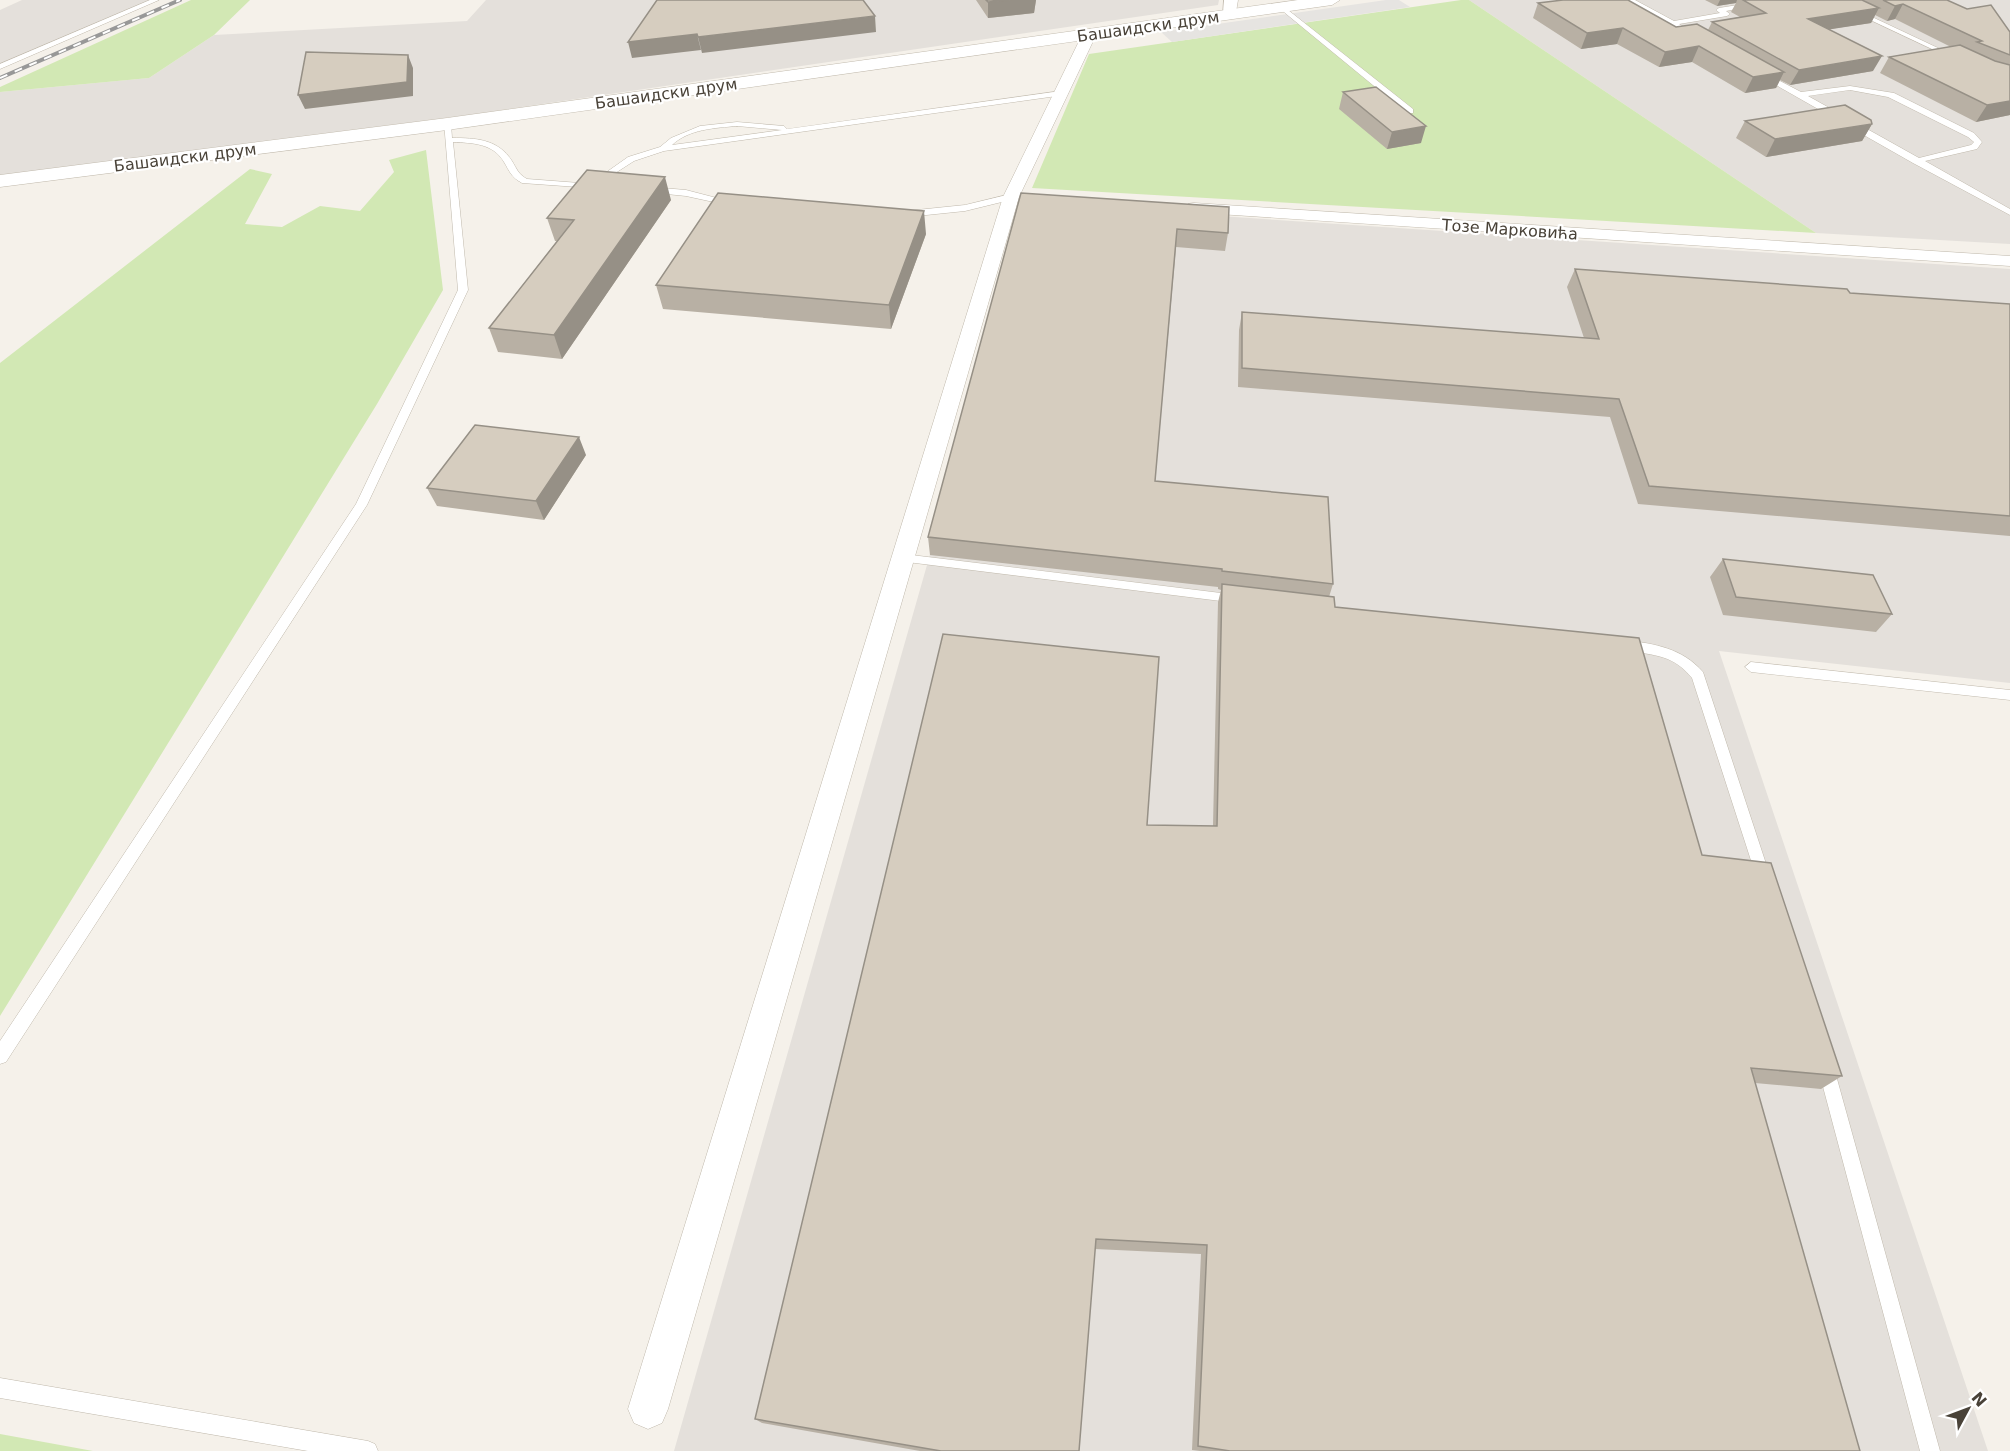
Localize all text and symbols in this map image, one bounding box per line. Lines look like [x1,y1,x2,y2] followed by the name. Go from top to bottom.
[1076,7,1220,46] street label: Башаидски друм
[594,74,738,113] street label: Башаидски друм
[113,139,257,176] street label: Башаидски друм
[1440,215,1579,244] street label: Тозе Марковића
[1938,1379,1998,1439] north arrow
[1967,1388,1991,1411] text: N

